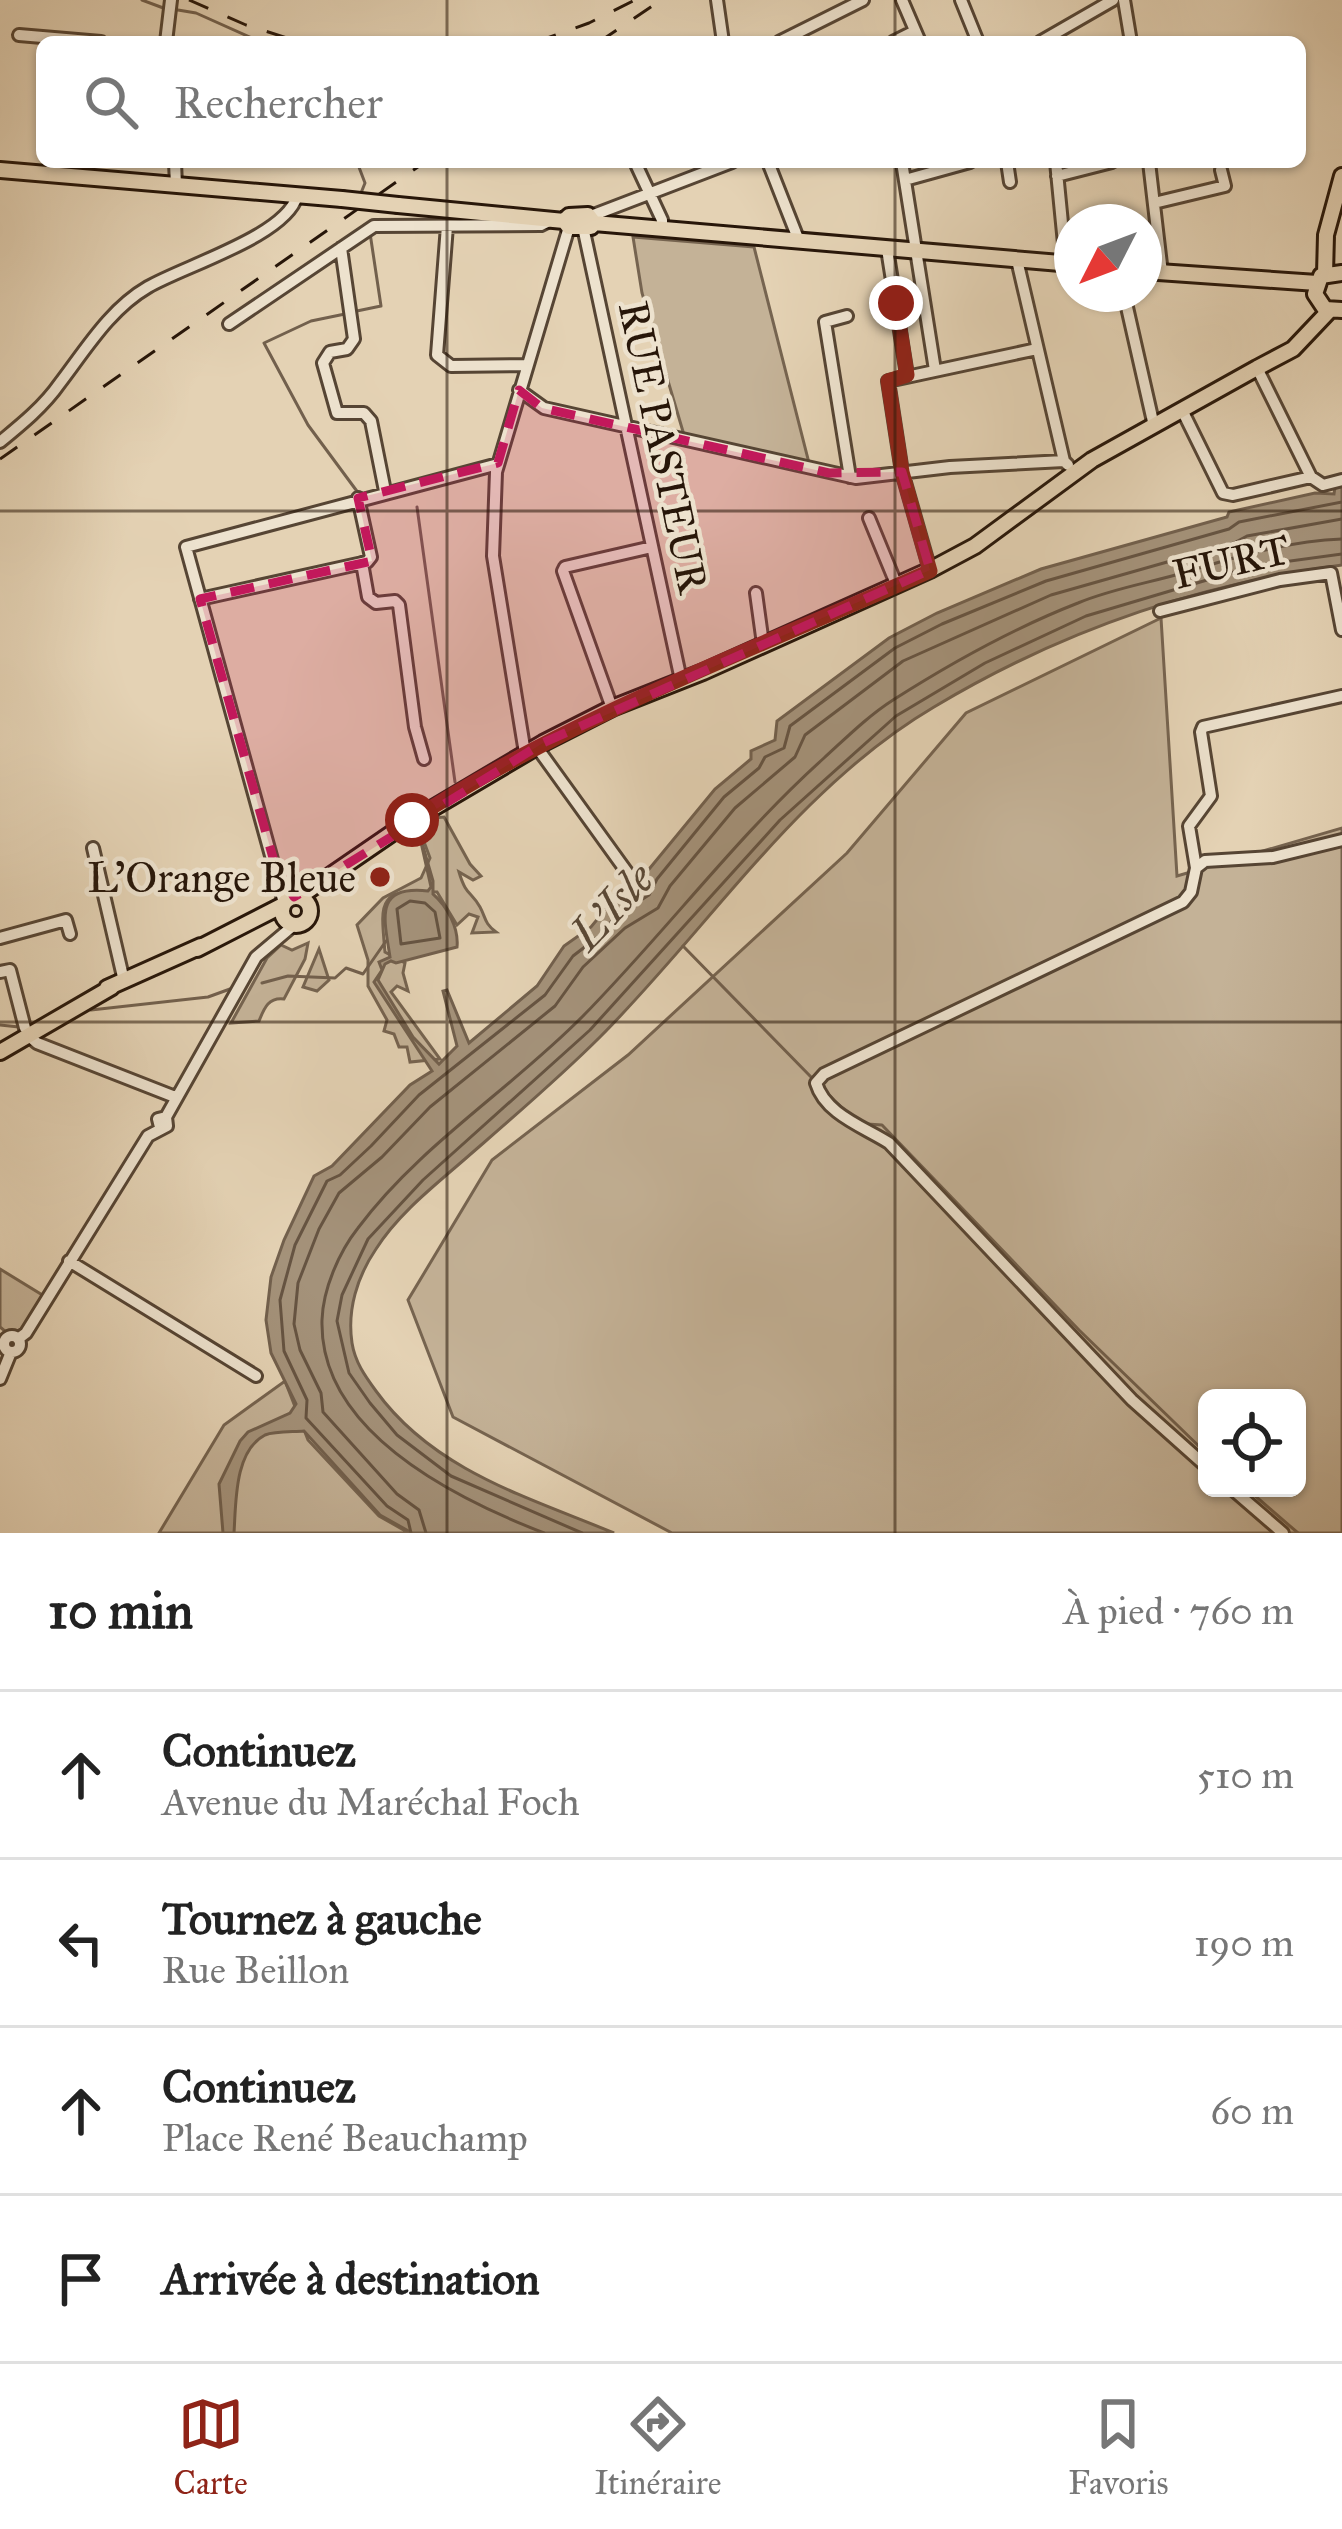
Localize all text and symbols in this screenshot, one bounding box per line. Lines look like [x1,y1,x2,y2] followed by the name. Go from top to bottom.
[36,36,1306,168] search box
[78,69,144,135] icon: search
[174,75,383,130] text: Rechercher
[1054,204,1162,312] north arrow
[869,276,923,330] route end
[607,297,720,599] street label: RUE PASTEUR
[1168,523,1295,601] street label: FURT
[385,793,439,847] route start
[557,851,666,962] water label: L'Isle
[87,852,356,904] place label: L'Orange Bleue
[367,864,393,890] marker: L'Orange Bleue
[1198,1389,1306,1497] map controls
[1198,1389,1306,1497] button: locate
[48,1580,193,1642] text: 10 min
[1064,1587,1294,1635] text: À pied · 760 m
[162,1723,356,1778] text: Continuez
[48,1742,114,1808] icon: ahead
[1197,1751,1294,1799] text: 510 m
[162,1778,580,1826] text: Avenue du Maréchal Foch
[162,1891,482,1946] text: Tournez à gauche
[48,1910,114,1976] icon: left
[1194,1919,1294,1967] text: 190 m
[162,1946,349,1994] text: Rue Beillon
[162,2059,356,2114] text: Continuez
[48,2078,114,2144] icon: ahead
[1210,2087,1294,2135] text: 60 m
[162,2114,528,2162] text: Place René Beauchamp
[48,2246,114,2312] icon: arrive
[162,2251,540,2306] text: Arrivée à destination
[173,2391,248,2503] tab: Carte
[594,2391,722,2503] tab: Itinéraire
[1068,2391,1169,2503] tab: Favoris

